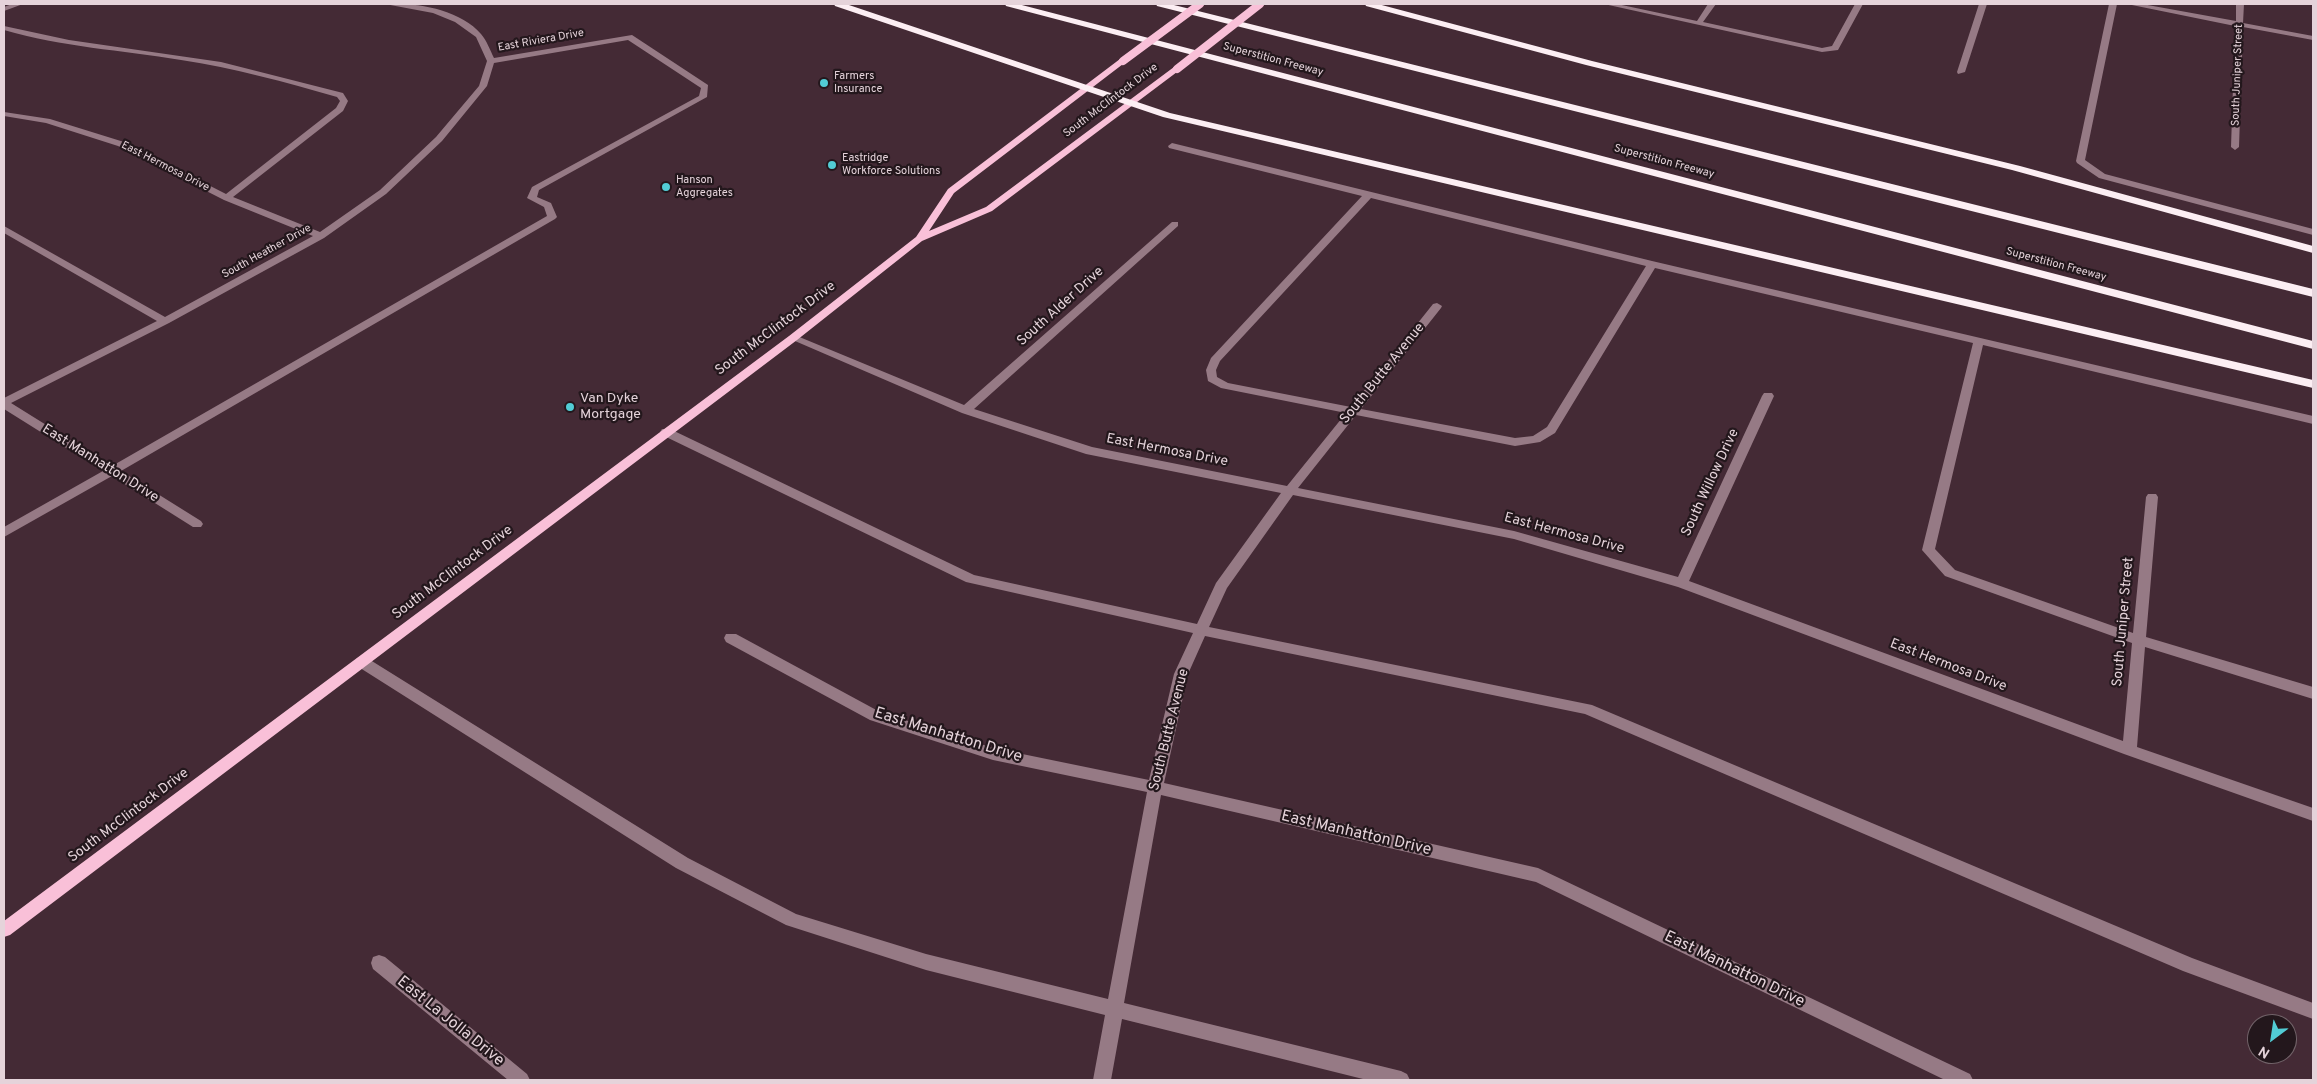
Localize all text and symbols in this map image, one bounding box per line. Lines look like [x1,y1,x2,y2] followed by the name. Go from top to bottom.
[2230,24,2246,126] street label: South Juniper Street
[497,27,585,55] street label: East Riviera Drive
[1221,40,1325,80] street label: Superstition Freeway
[1061,61,1161,141] street label: South McClintock Drive
[834,70,882,96] place label: Farmers Insurance
[818,77,830,89] marker: Farmers Insurance
[119,139,211,195] street label: East Hermosa Drive
[1612,142,1716,182] street label: Superstition Freeway
[842,152,940,178] place label: Eastridge Workforce Solutions
[826,159,838,171] marker: Eastridge Workforce Solutions
[676,174,733,200] place label: Hanson Aggregates
[660,181,672,193] marker: Hanson Aggregates
[220,222,314,282] street label: South Heather Drive
[2004,245,2108,285] street label: Superstition Freeway
[1014,264,1108,350] street label: South Alder Drive
[713,278,839,380] street label: South McClintock Drive
[1337,320,1429,428] street label: South Butte Avenue
[580,391,641,424] place label: Van Dyke Mortgage
[564,401,576,413] marker: Van Dyke Mortgage
[39,421,161,507] street label: East Manhatton Drive
[1679,427,1743,539] street label: South Willow Drive
[1105,431,1229,471] street label: East Hermosa Drive
[1502,510,1626,558] street label: East Hermosa Drive
[390,522,516,624] street label: South McClintock Drive
[2110,556,2138,688] street label: South Juniper Street
[1887,636,2009,696] street label: East Hermosa Drive
[1147,667,1193,793] street label: South Butte Avenue
[872,704,1024,768] street label: East Manhatton Drive
[66,765,192,867] street label: South McClintock Drive
[1279,807,1433,861] street label: East Manhatton Drive
[1661,928,1807,1012] street label: East Manhatton Drive
[393,973,507,1071] street label: East La Jolla Drive
[2247,1014,2297,1064] north arrow
[2256,1042,2273,1061] text: N

